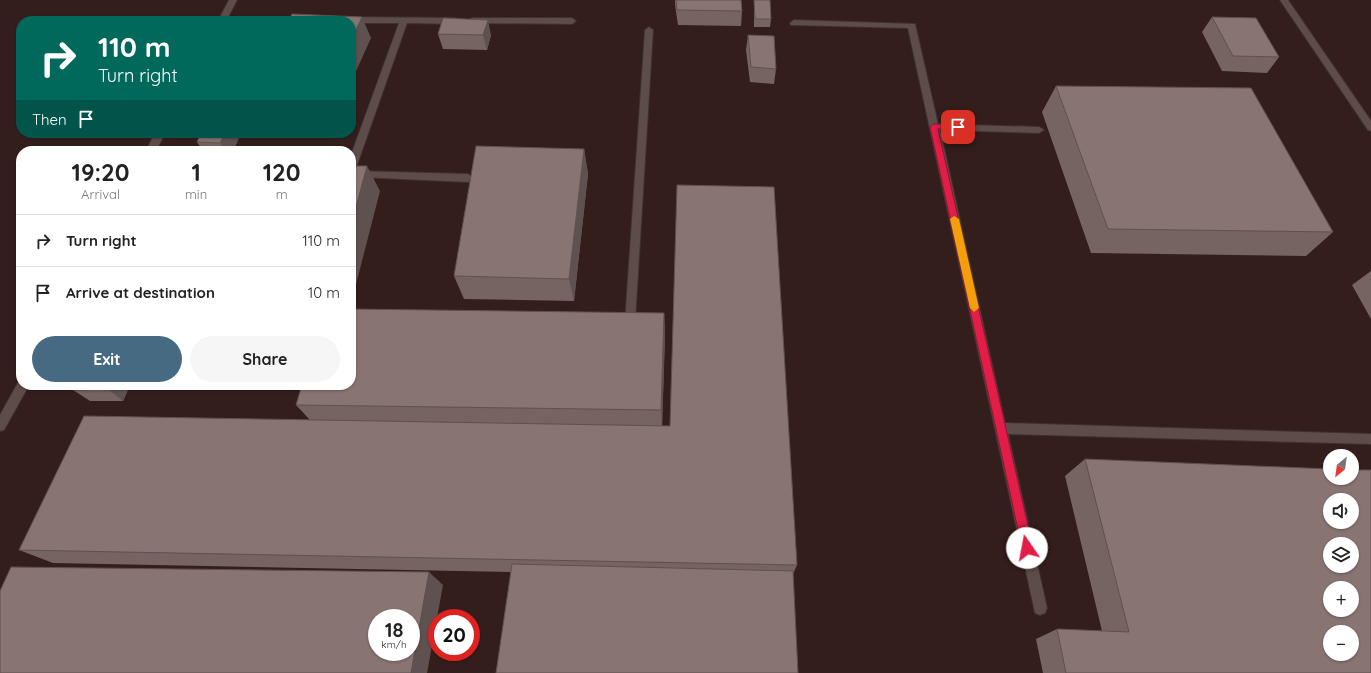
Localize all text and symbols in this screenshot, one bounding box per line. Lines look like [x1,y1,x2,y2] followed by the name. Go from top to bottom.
[98,29,171,64] text: 110 m
[32,32,84,84] icon: right
[98,64,178,87] text: Turn right
[75,108,97,130] icon: arrive
[32,110,67,129] text: Then
[941,110,975,144] pin
[947,116,969,138] icon: arrive
[72,157,129,187] text: 19:20
[191,157,201,187] text: 1
[263,157,300,187] text: 120
[81,186,120,202] text: Arrival
[185,186,207,202] text: min
[276,186,288,202] text: m
[32,230,54,252] icon: right
[66,231,137,250] text: Turn right
[302,231,340,250] text: 110 m
[32,282,54,304] icon: arrive
[66,283,215,302] text: Arrive at destination
[308,283,340,302] text: 10 m
[32,336,182,382] button: Exit
[190,336,340,382] button: Share
[1323,449,1359,485] north arrow
[1323,449,1359,661] map controls
[1323,493,1359,529] button: sound
[1006,527,1048,569] position arrow
[1323,537,1359,573] button: layers
[1323,581,1359,617] button: +
[428,609,480,661] speed limit sign: 20
[385,617,403,642] text: 18
[1323,625,1359,661] button: −
[381,638,407,651] text: km/h

